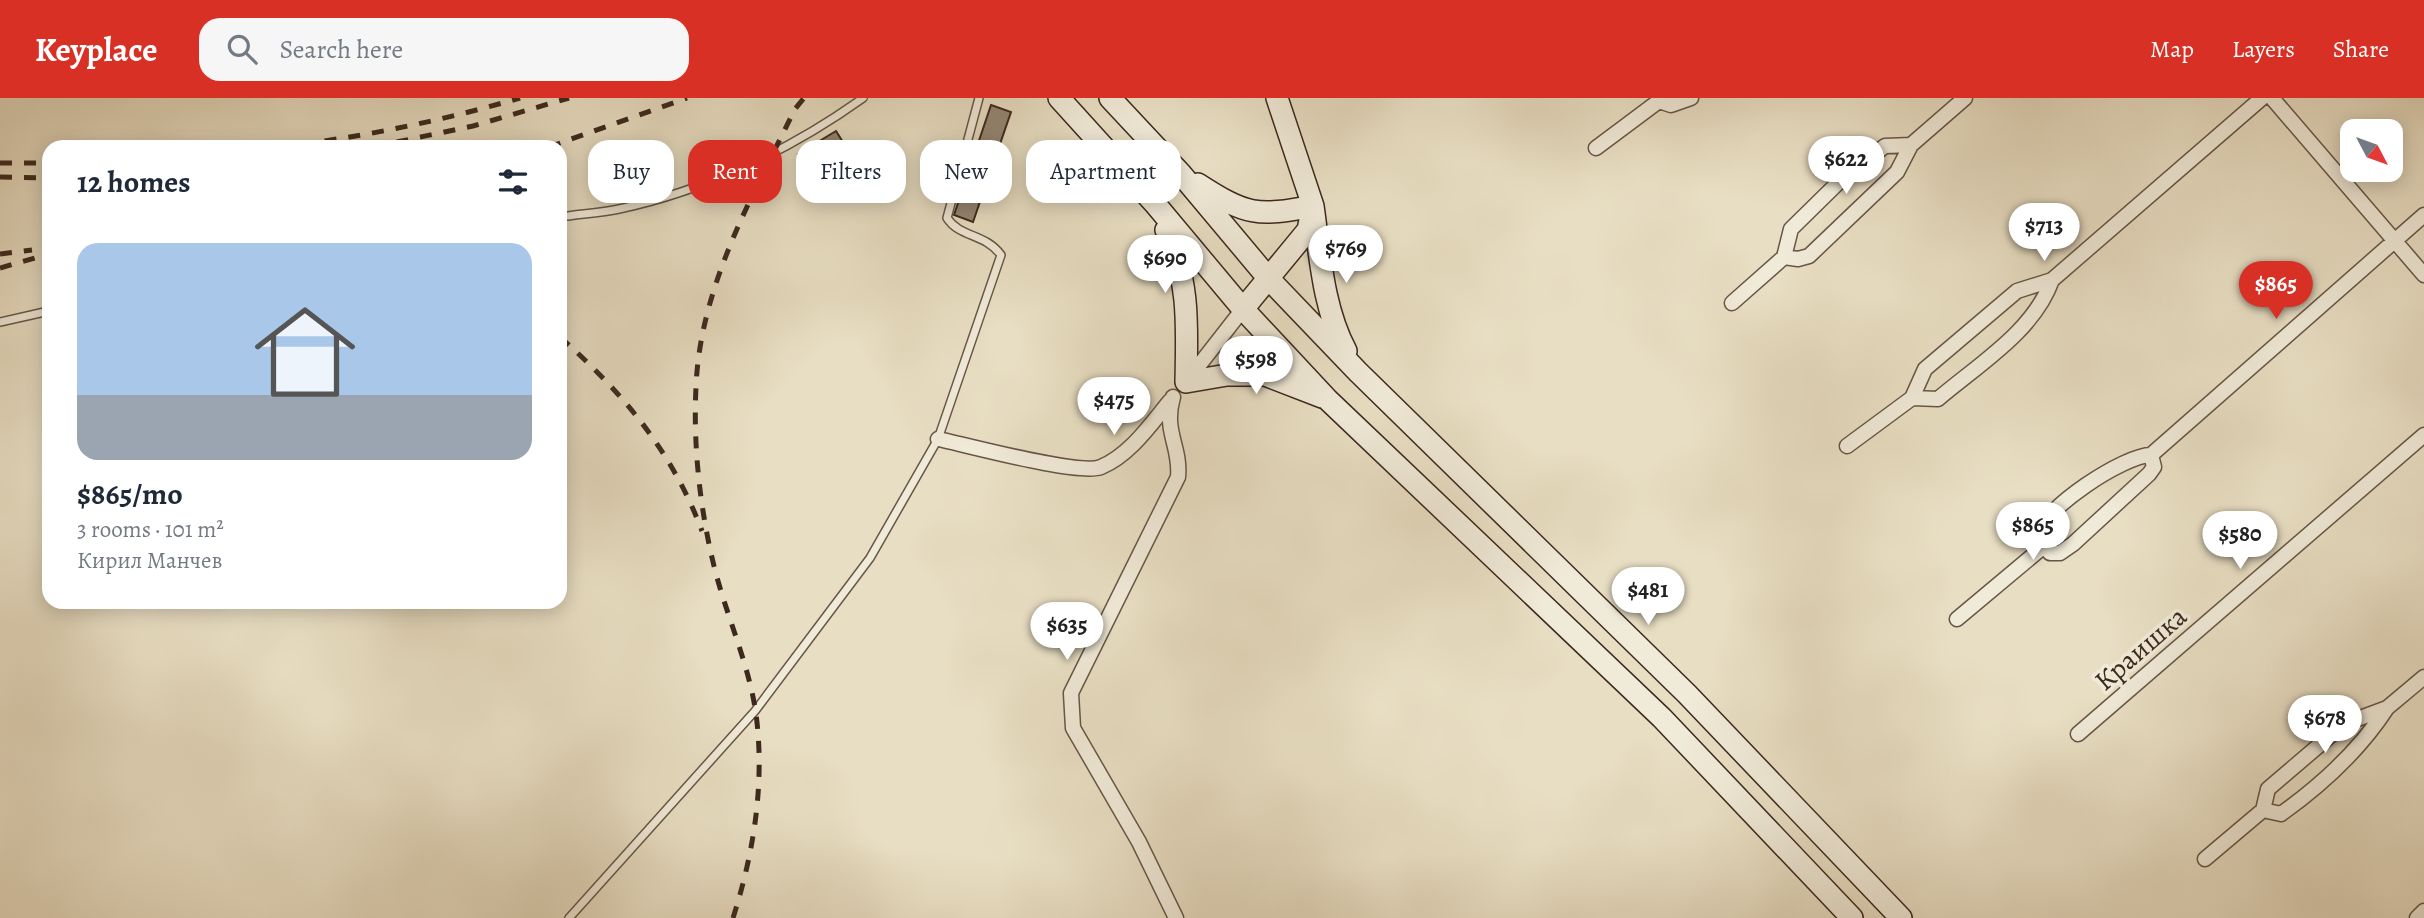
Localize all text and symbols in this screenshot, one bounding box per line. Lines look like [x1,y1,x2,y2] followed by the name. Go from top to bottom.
[199,18,689,81] search box
[35,27,157,72] text: Keyplace
[223,30,261,68] icon: search
[279,32,403,67] text: Search here
[2150,33,2194,65] text: Map
[2232,33,2295,65] text: Layers
[2333,33,2389,65] text: Share
[2340,119,2403,182] north arrow
[2340,119,2403,182] map controls
[1805,136,1887,196] pin: $622
[588,140,674,203] chip: Buy
[688,140,782,203] chip: Rent
[796,140,906,203] chip: Filters
[920,140,1012,203] chip: New
[1026,140,1181,203] chip: Apartment
[1824,143,1868,174] text: $622
[77,162,190,202] text: 12 homes
[494,163,532,201] icon: filters
[2003,204,2085,263] pin: $713
[2025,210,2063,241] text: $713
[1305,226,1387,285] pin: $769
[1325,232,1367,263] text: $769
[1124,236,1206,295] pin: $690
[1143,242,1187,273] text: $690
[2235,262,2317,321] pin: $865
[2255,268,2297,299] text: $865
[242,289,368,415] icon: home
[1215,336,1297,396] pin: $598
[1235,343,1277,374] text: $598
[1073,378,1155,437] pin: $475
[1093,384,1135,415] text: $475
[77,474,183,514] text: $865/mo
[1992,503,2074,562] pin: $865
[2012,509,2054,540] text: $865
[2199,512,2281,571] pin: $580
[77,514,224,545] text: 3 rooms · 101 m²
[2218,518,2262,549] text: $580
[77,545,222,576] text: Кирил Манчев
[1607,568,1689,627] pin: $481
[1628,574,1668,605] text: $481
[2086,598,2195,700] street label: Краишка
[1026,602,1108,662] pin: $635
[1046,609,1088,640] text: $635
[2284,696,2366,755] pin: $678
[2304,702,2346,733] text: $678

